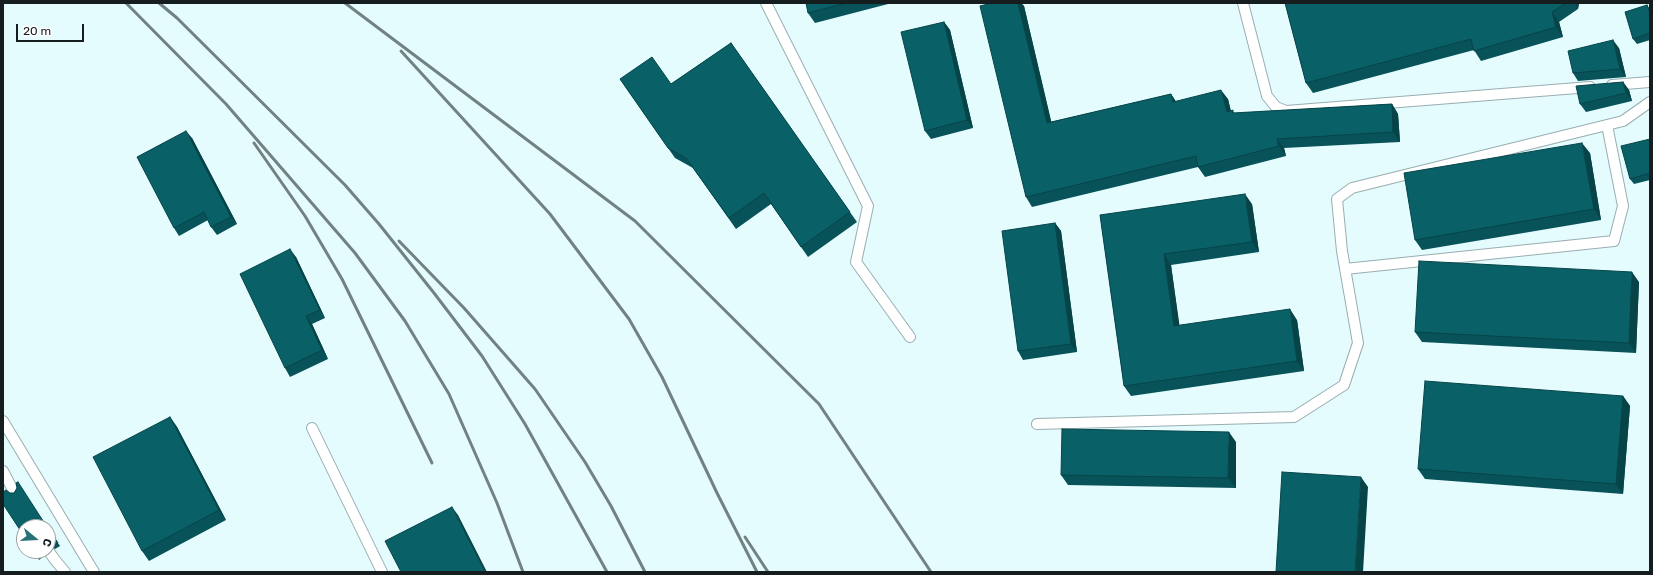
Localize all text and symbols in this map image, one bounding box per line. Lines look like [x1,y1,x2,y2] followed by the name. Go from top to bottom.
[18,16,86,42] scale bar
[23,24,51,38] text: 20 m
[16,519,56,559] north arrow
[40,537,54,548] text: С

